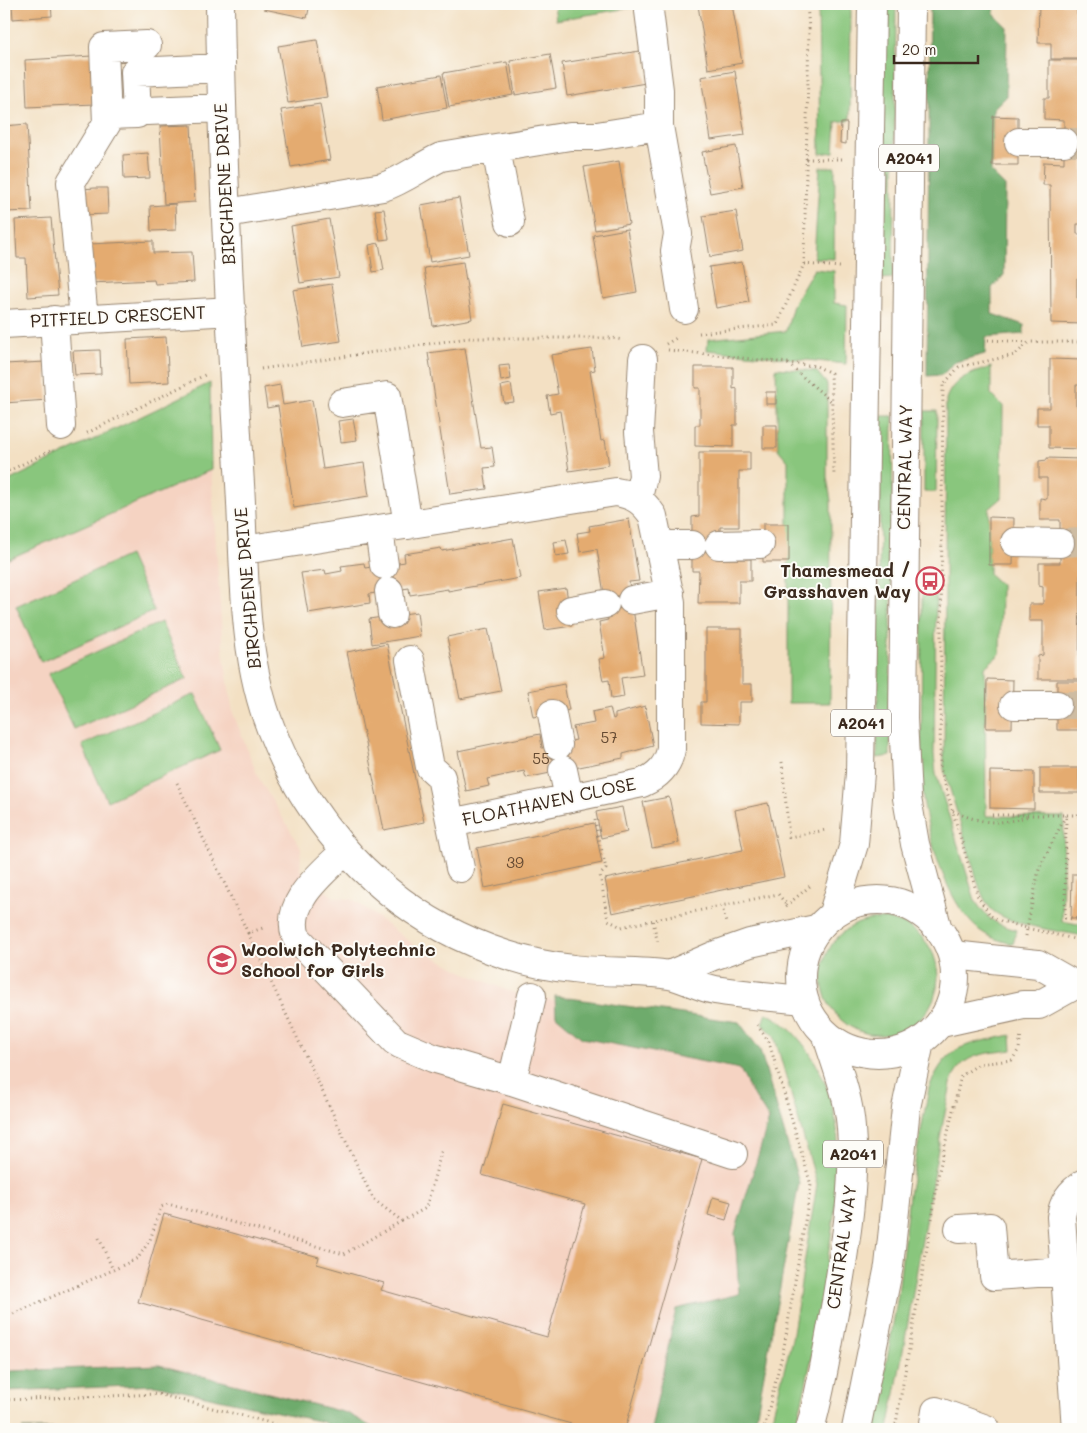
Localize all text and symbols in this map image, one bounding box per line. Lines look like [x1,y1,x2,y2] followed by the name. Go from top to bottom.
[894,32,978,64] scale bar
[902,39,936,59] text: 20 m
[208,103,240,266] street label: BIRCHDENE DRIVE
[879,144,939,172] road number: A2041
[29,299,206,333] street label: PITFIELD CRESCENT
[891,404,917,530] street label: CENTRAL WAY
[228,506,266,670] street label: BIRCHDENE DRIVE
[764,558,911,603] place label: Thamesmead / Grasshaven Way
[915,566,945,596] bus stop icon: Thamesmead / Grasshaven Way
[831,710,891,736] road number: A2041
[600,727,618,747] house number: 57
[532,748,550,768] house number: 55
[460,771,638,831] street label: FLOATHAVEN CLOSE
[506,852,524,872] house number: 39
[241,937,436,982] place label: Woolwich Polytechnic School for Girls
[207,945,237,975] school or university icon: Woolwich Polytechnic School for Girls
[823,1140,883,1168] road number: A2041
[820,1183,862,1311] street label: CENTRAL WAY

